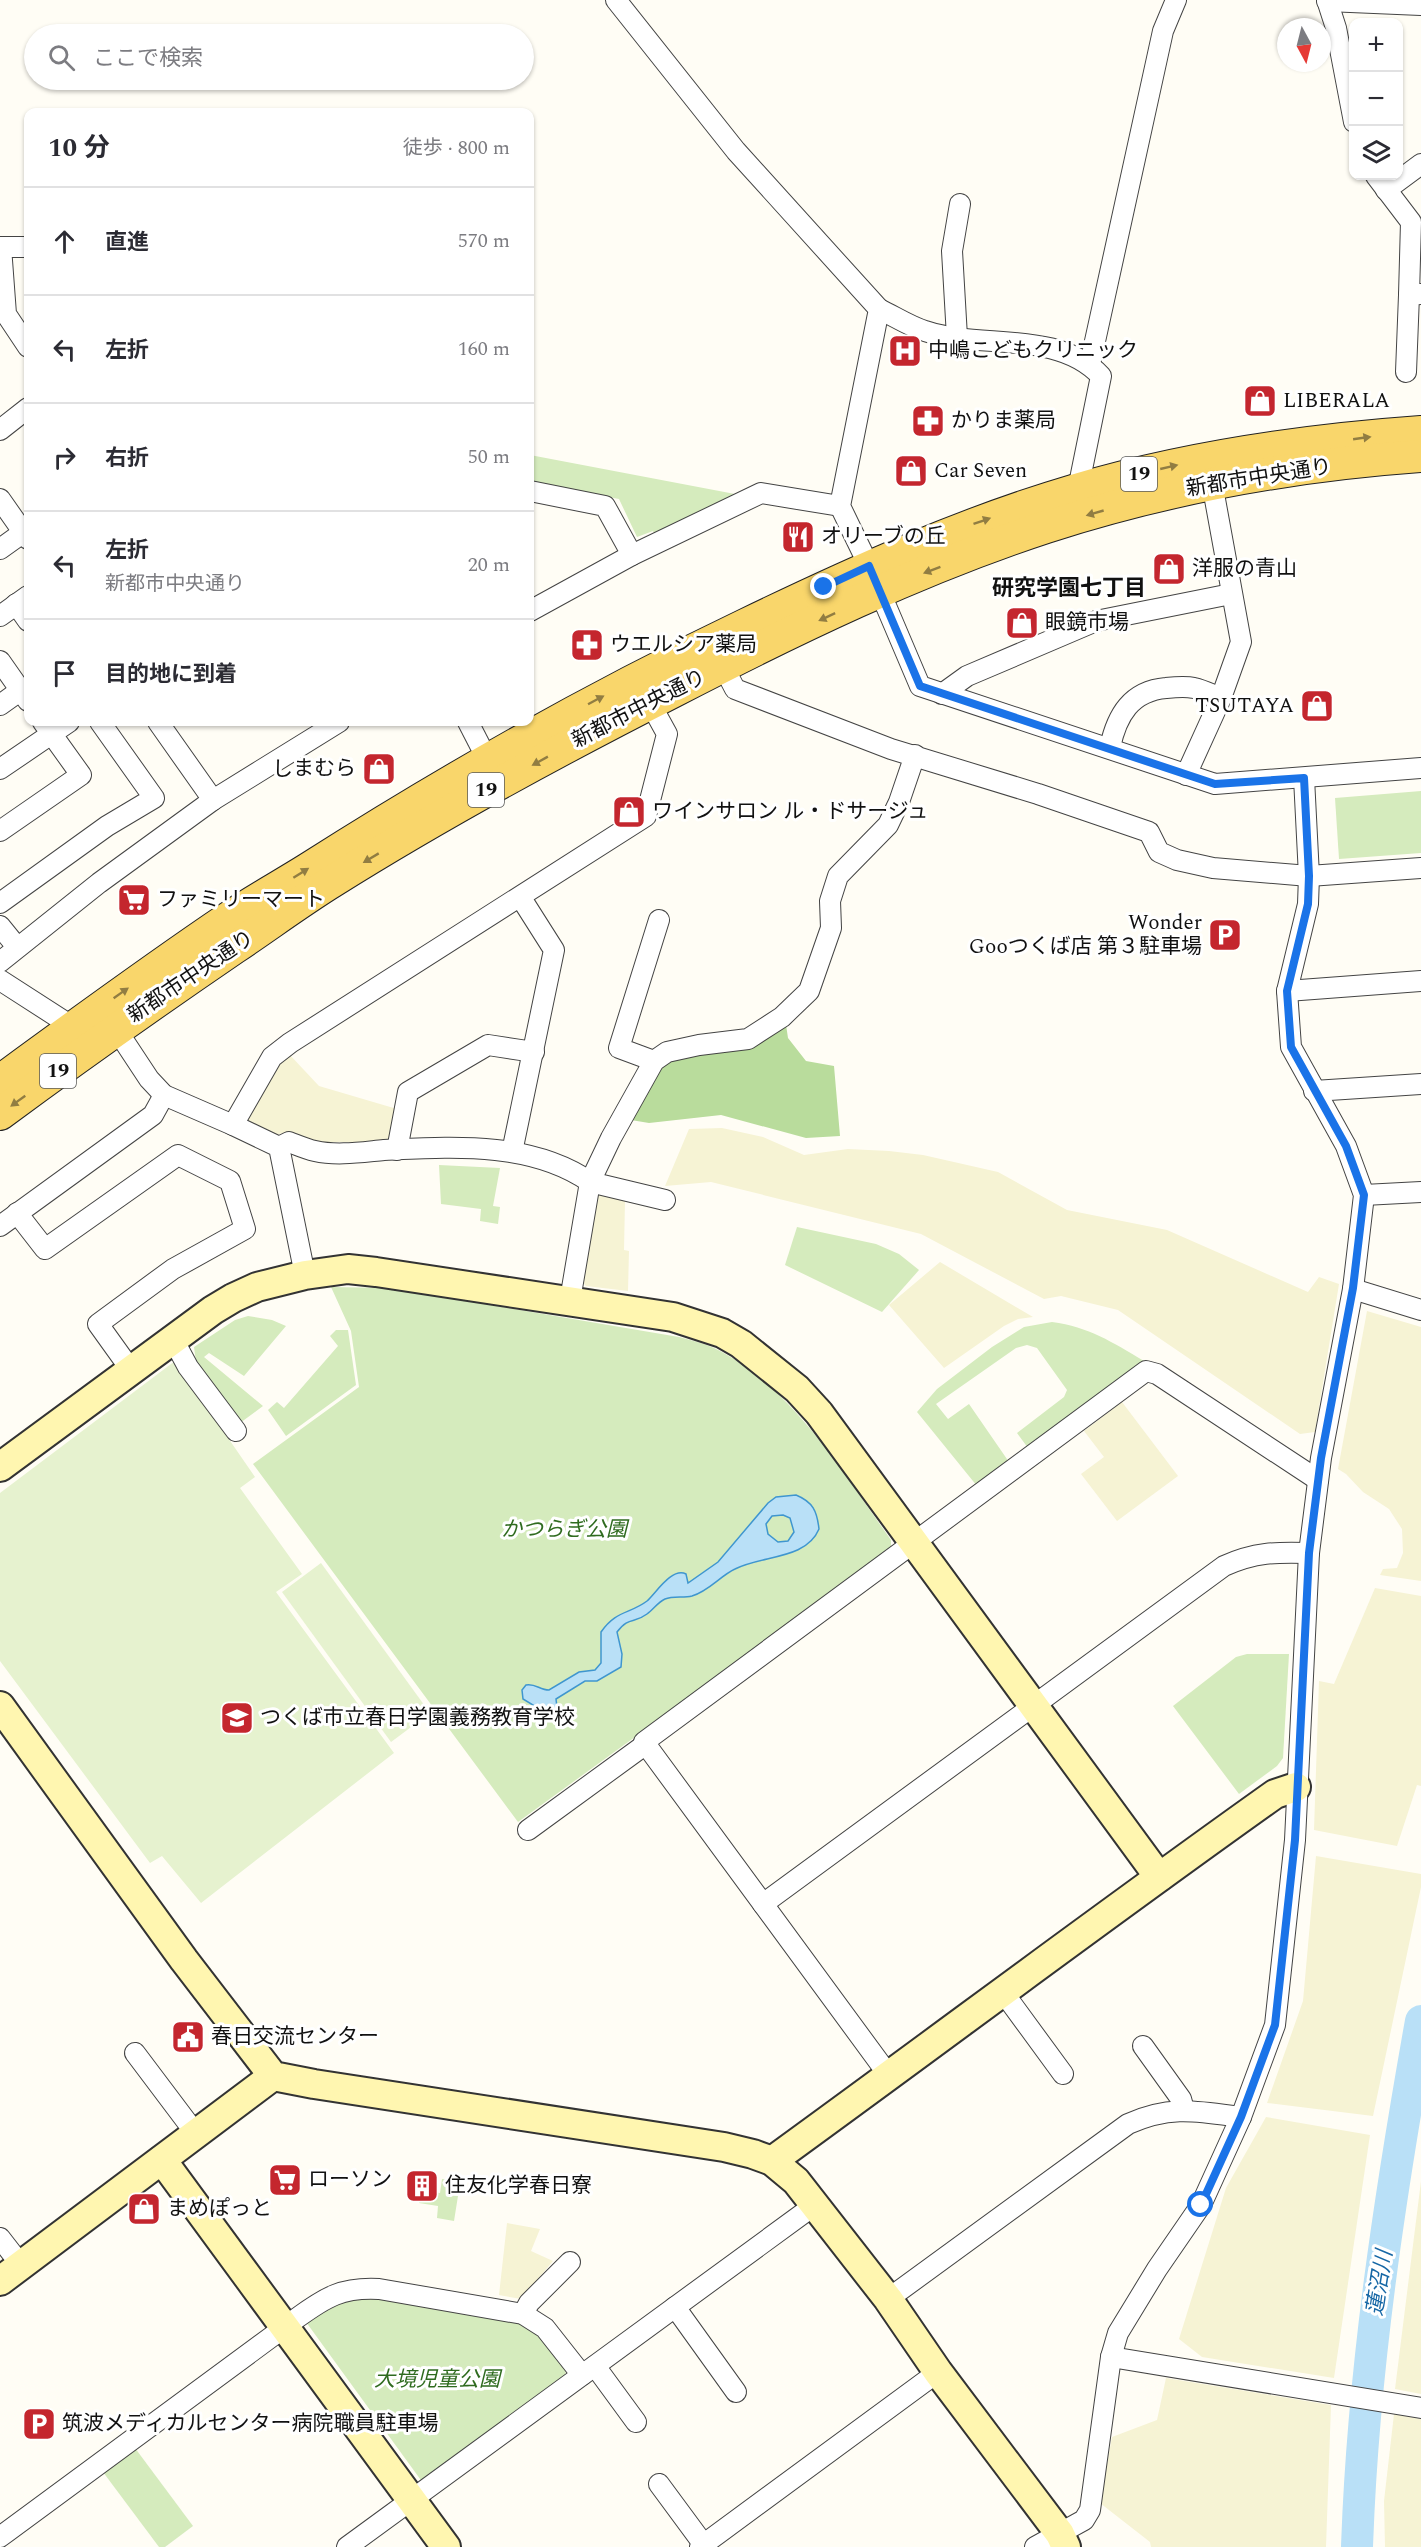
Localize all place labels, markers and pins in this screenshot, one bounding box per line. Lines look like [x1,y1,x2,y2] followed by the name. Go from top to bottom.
[887,333,923,369] hospital icon: 中嶋こどもクリニック
[928,335,1138,367] place label: 中嶋こどもクリニック
[1242,383,1278,419] shop icon: LIBERALA
[1283,385,1390,417] place label: LIBERALA
[910,403,946,439] pharmacy icon: かりま薬局
[951,405,1056,437] place label: かりま薬局
[893,453,929,489] shop icon: Car Seven
[934,455,1027,487] place label: Car Seven
[780,519,816,555] restaurant icon: オリーブの丘
[821,521,946,553] place label: オリーブの丘
[1151,551,1187,587] shop icon: 洋服の青山
[1192,553,1297,585] place label: 洋服の青山
[1004,605,1040,641] shop icon: 眼鏡市場
[1045,607,1129,639] place label: 眼鏡市場
[569,627,605,663] pharmacy icon: ウエルシア薬局
[610,629,757,661] place label: ウエルシア薬局
[1299,688,1335,724] shop icon: TSUTAYA
[1195,690,1294,722] place label: TSUTAYA
[361,751,397,787] shop icon: しまむら
[272,753,356,785] place label: しまむら
[611,794,647,830] shop icon: ワインサロン ル・ドサージュ
[652,796,928,828] place label: ワインサロン ル・ドサージュ
[116,882,152,918] supermarket icon: ファミリーマート
[157,884,325,916] place label: ファミリーマート
[969,907,1202,963] place label: Wonder Gooつくば店 第３駐車場
[1207,917,1243,953] parking icon: Wonder Gooつくば店 第３駐車場
[219,1700,255,1736] school or university icon: つくば市立春日学園義務教育学校
[260,1702,575,1734] place label: つくば市立春日学園義務教育学校
[170,2019,206,2055] public building icon: 春日交流センター
[211,2021,379,2053] place label: 春日交流センター
[267,2162,303,2198] supermarket icon: ローソン
[308,2164,392,2196] place label: ローソン
[404,2168,440,2204] building icon: 住友化学春日寮
[445,2170,592,2202] place label: 住友化学春日寮
[126,2191,162,2227] shop icon: まめぽっと
[167,2193,272,2225] place label: まめぽっと
[21,2406,57,2442] parking icon: 筑波メディカルセンター病院職員駐車場
[62,2408,439,2440] place label: 筑波メディカルセンター病院職員駐車場

